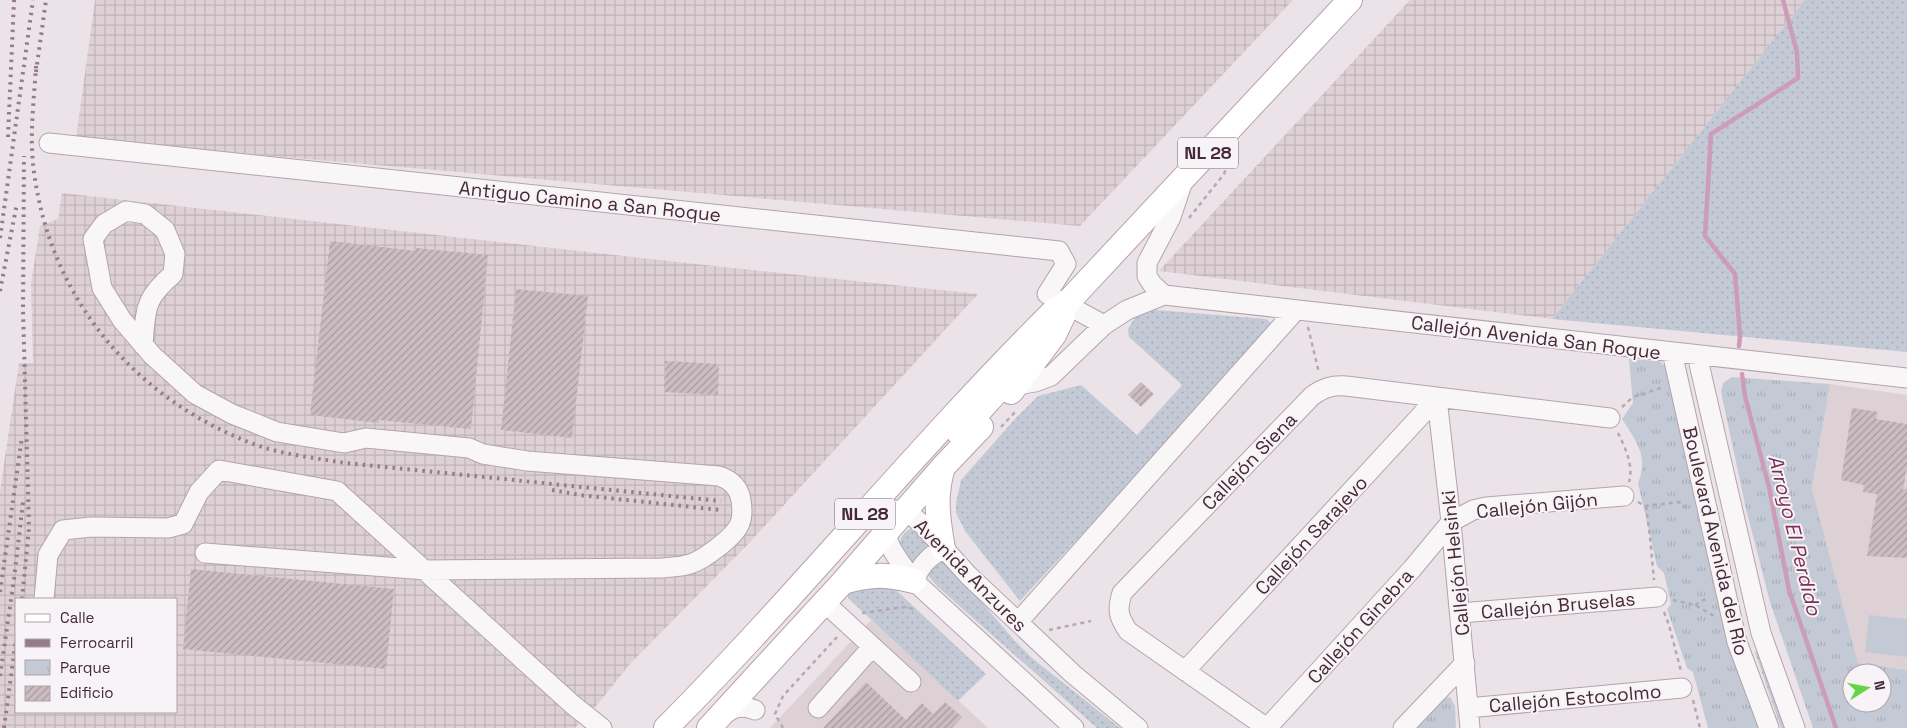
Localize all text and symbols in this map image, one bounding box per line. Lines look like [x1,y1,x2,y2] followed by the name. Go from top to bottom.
[1178,138,1238,168] road number: NL 28
[458,175,722,228] street label: Antiguo Camino a San Roque
[1410,310,1662,365] street label: Callejón Avenida San Roque
[1196,407,1302,516] street label: Callejón Siena
[1677,424,1754,658] street label: Boulevard Avenida del Río
[1762,452,1828,619] water label: Arroyo El Perdido
[1250,470,1373,600] street label: Callejón Sarajevo
[1475,487,1599,524] street label: Callejón Gijón
[1435,489,1476,637] street label: Callejón Helsinki
[835,498,895,530] road number: NL 28
[909,513,1033,637] street label: Avenida Anzures
[1302,563,1419,689] street label: Callejón Ginebra
[1480,586,1636,625] street label: Callejón Bruselas
[15,598,178,713] legend
[60,608,95,627] text: Calle
[60,633,133,652] text: Ferrocarril
[60,658,111,677] text: Parque
[1842,663,1892,713] north arrow
[1488,679,1662,718] street label: Callejón Estocolmo
[1870,679,1889,692] text: N
[60,683,114,702] text: Edificio

